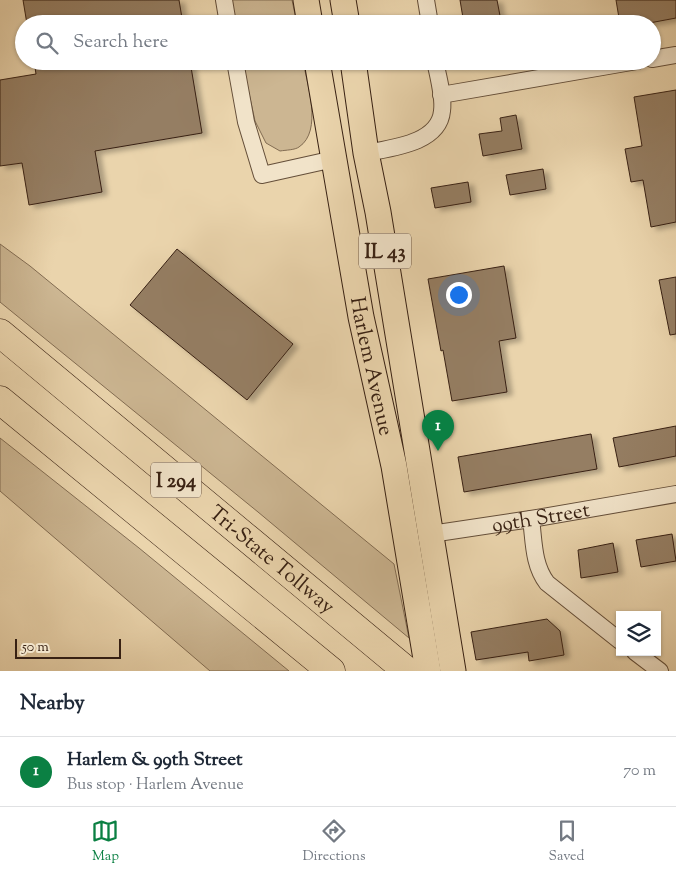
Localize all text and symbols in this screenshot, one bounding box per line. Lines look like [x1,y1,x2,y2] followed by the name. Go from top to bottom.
[15,15,661,70] search box
[33,29,61,57] icon: search
[73,29,168,56] text: Search here
[359,234,411,268] road number: IL 43
[446,282,472,308] your location
[341,295,400,439] street label: Harlem Avenue
[422,410,454,451] pin: 1
[151,462,201,498] road number: I 294
[490,496,592,542] street label: 99th Street
[202,499,341,622] street label: Tri-State Tollway
[616,611,661,656] map controls
[616,611,661,656] button: layers
[15,636,121,659] scale bar
[22,638,49,658] text: 50 m
[20,689,85,719] text: Nearby
[67,747,242,774] text: Harlem & 99th Street
[33,760,39,783] text: 1
[623,760,656,783] text: 70 m
[67,774,244,797] text: Bus stop · Harlem Avenue
[91,817,119,867] tab: Map
[302,817,366,867] tab: Directions
[549,817,584,867] tab: Saved

